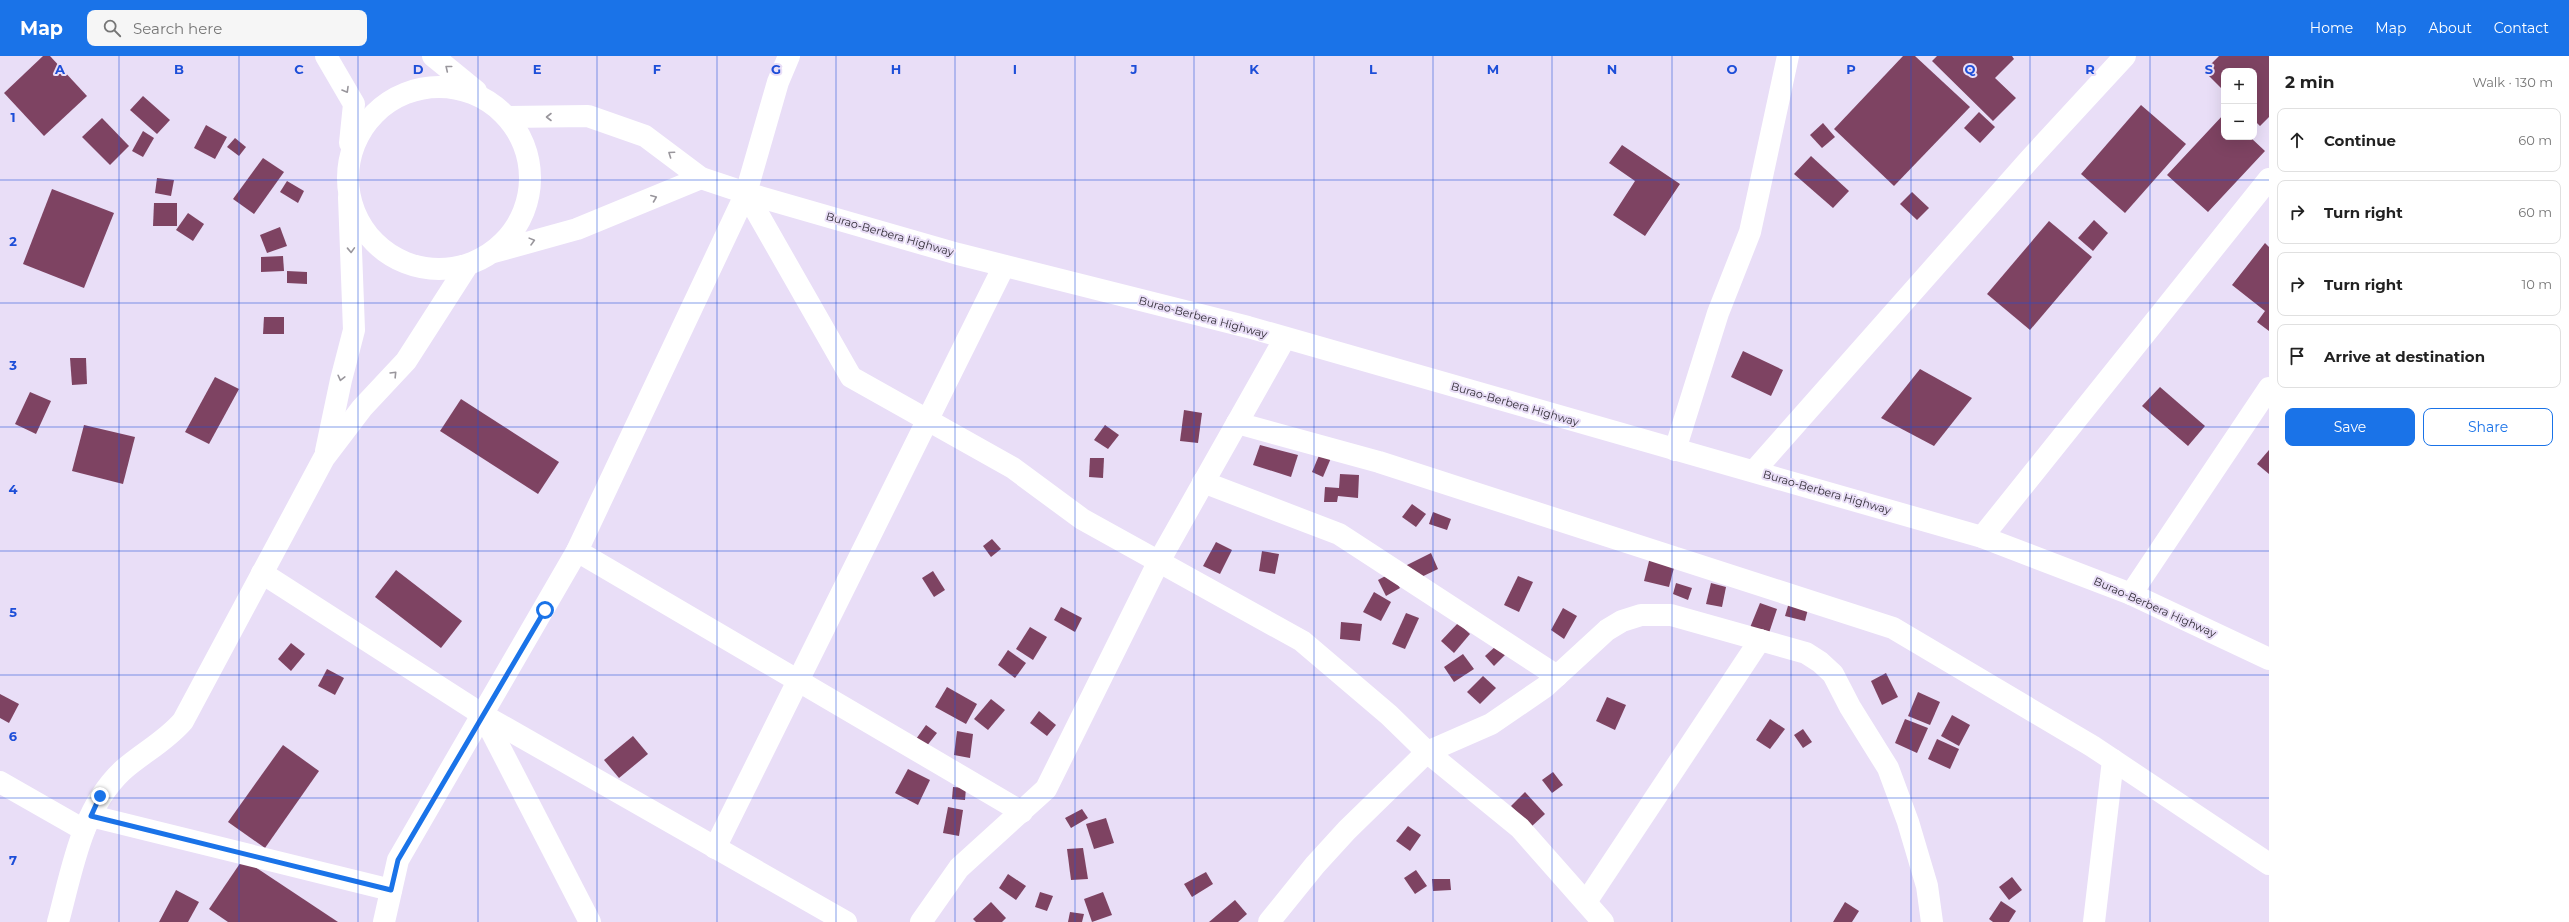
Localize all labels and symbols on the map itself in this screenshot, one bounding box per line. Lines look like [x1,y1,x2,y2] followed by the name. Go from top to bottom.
[54,61,66,77] text: A
[174,61,184,77] text: B
[294,61,304,77] text: C
[413,61,424,77] text: D
[533,61,542,77] text: E
[653,61,661,77] text: F
[771,61,781,77] text: G
[891,61,901,77] text: H
[1013,61,1017,77] text: I
[1129,61,1138,77] text: J
[1249,61,1259,77] text: K
[1369,61,1377,77] text: L
[1487,61,1499,77] text: M
[1607,61,1617,77] text: N
[1727,61,1738,77] text: O
[1846,61,1856,77] text: P
[1965,61,1976,77] text: Q
[2085,61,2095,77] text: R
[2205,61,2213,77] text: S
[446,66,453,73] one-way arrow
[341,86,348,93] one-way arrow
[10,109,16,125] text: 1
[546,112,552,121] one-way arrow
[668,151,675,158] one-way arrow
[650,194,657,202] one-way arrow
[824,209,956,259] street label: Burao-Berbera Highway
[9,233,17,249] text: 2
[528,238,535,246] one-way arrow
[347,247,355,253] one-way arrow
[1137,293,1269,341] street label: Burao-Berbera Highway
[8,357,17,373] text: 3
[389,371,397,379] one-way arrow
[338,375,346,382] one-way arrow
[1449,379,1581,429] street label: Burao-Berbera Highway
[1761,467,1893,517] street label: Burao-Berbera Highway
[9,481,18,497] text: 4
[2092,574,2218,640] street label: Burao-Berbera Highway
[536,601,554,619] route start
[9,604,17,620] text: 5
[9,728,18,744] text: 6
[91,787,109,805] route end
[9,852,17,868] text: 7

